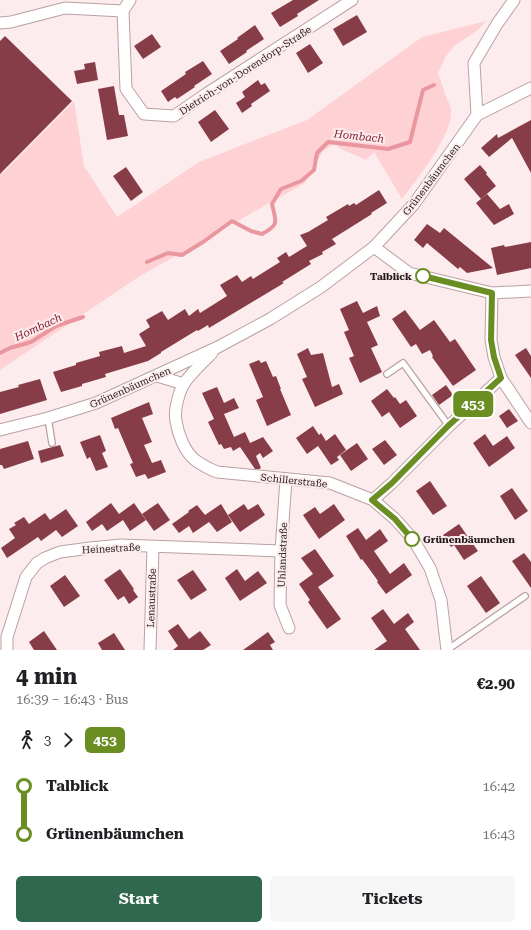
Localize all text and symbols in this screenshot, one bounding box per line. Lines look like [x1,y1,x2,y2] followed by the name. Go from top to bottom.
[177,23,314,117] street label: Dietrich-von-Dorendorp-Straße
[332,127,385,146] water label: Hombach
[401,141,462,218] street label: Grünenbäumchen
[415,268,431,284] marker: Talblick
[370,271,412,282] place label: Talblick
[12,311,64,344] water label: Hombach
[88,364,173,410] street label: Grünenbäumchen
[450,391,496,417] line badge: 453
[461,396,485,412] text: 453
[260,472,328,490] street label: Schillerstraße
[276,522,289,588] street label: Uhlandstraße
[404,531,420,547] marker: Grünenbäumchen
[423,534,515,545] place label: Grünenbäumchen
[82,541,141,556] street label: Heinestraße
[145,568,158,628] street label: Lenaustraße
[16,664,77,689] text: 4 min
[477,675,515,693] text: €2.90
[16,692,128,707] text: 16:39 – 16:43 · Bus
[16,729,38,751] icon: walk
[57,729,79,751] icon: forward
[93,732,117,748] text: 453
[44,733,51,748] text: 3
[46,777,109,795] text: Talblick
[483,779,515,794] text: 16:42
[46,825,184,843] text: Grünenbäumchen
[483,827,515,842] text: 16:43
[16,876,262,922] button: Start
[270,876,515,922] button: Tickets

